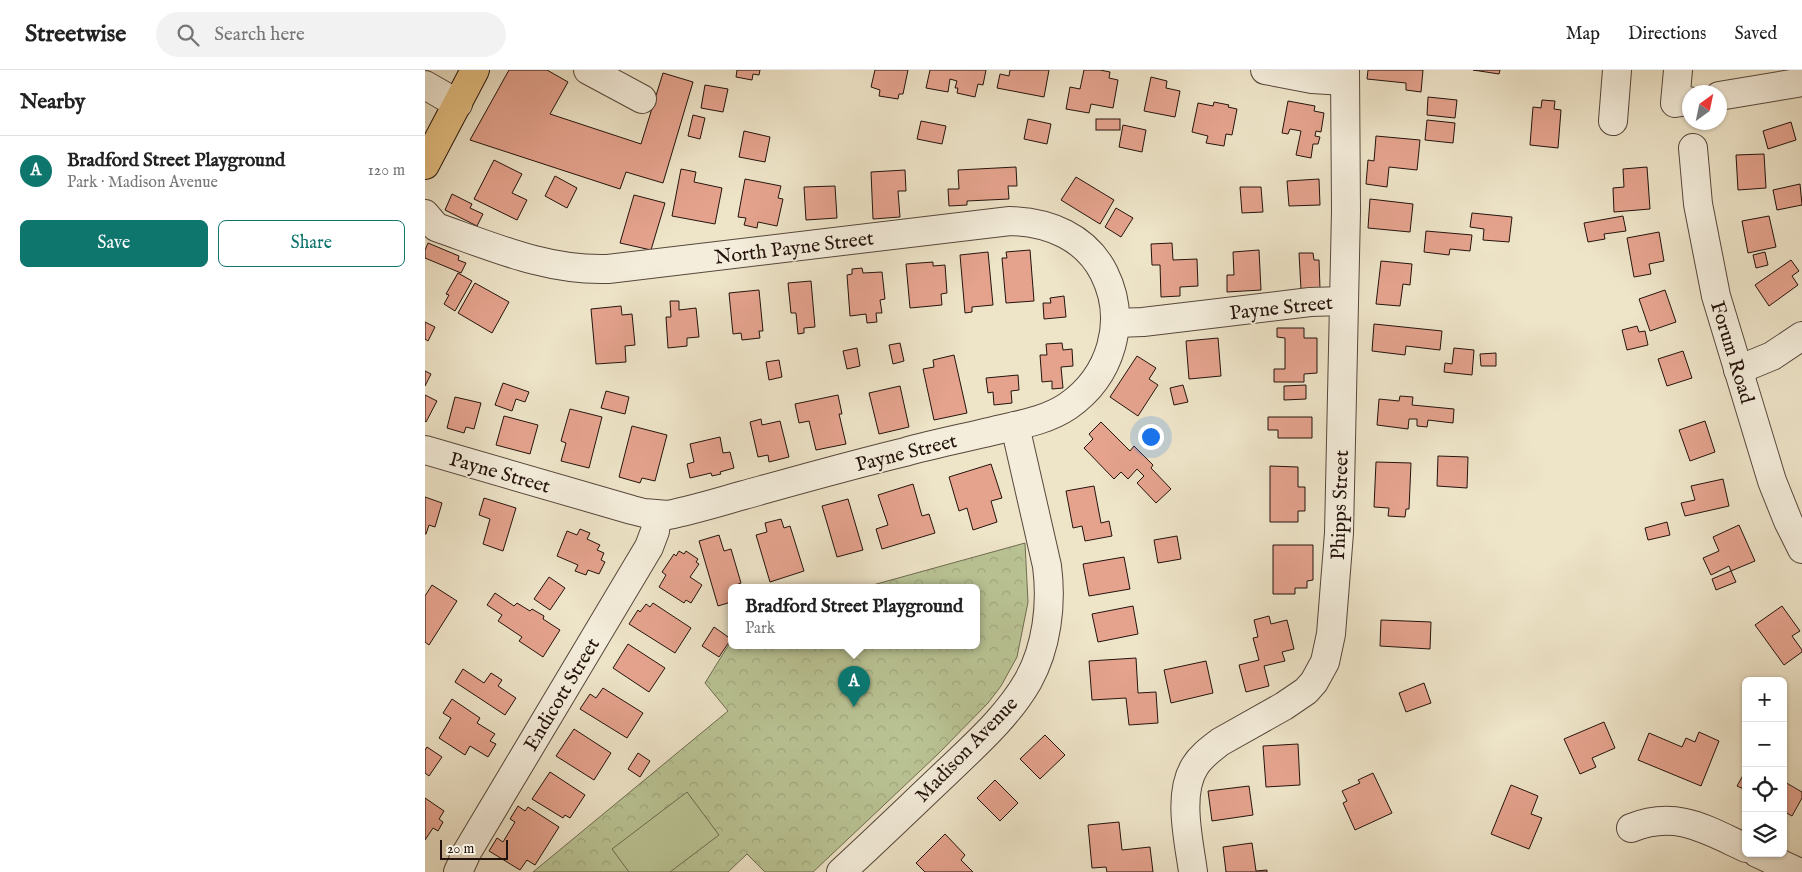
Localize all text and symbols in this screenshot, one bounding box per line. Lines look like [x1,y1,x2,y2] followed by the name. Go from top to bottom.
[156,12,506,57] search box
[25,19,126,50] text: Streetwise
[174,21,202,49] icon: search
[214,23,305,47] text: Search here
[1566,23,1600,46] text: Map
[1628,23,1706,46] text: Directions
[1734,23,1777,46] text: Saved
[1682,85,1727,130] north arrow
[20,89,85,116] text: Nearby
[67,149,285,173] text: Bradford Street Playground
[31,161,41,181] text: A
[368,161,405,181] text: 120 m
[67,173,218,193] text: Park · Madison Avenue
[20,220,208,267] button: Save
[218,220,405,267] button: Share
[713,226,875,271] street label: North Payne Street
[1228,291,1334,326] street label: Payne Street
[1704,298,1759,407] street label: Forum Road
[1138,424,1164,450] your location
[853,429,960,478] street label: Payne Street
[446,447,553,500] street label: Payne Street
[1326,449,1355,561] street label: Phipps Street
[728,584,980,649] popup
[745,595,963,619] text: Bradford Street Playground
[745,619,775,639] text: Park
[519,634,606,756] street label: Endicott Street
[838,666,870,707] pin: A
[1742,677,1787,857] map controls
[1742,677,1787,722] button: +
[910,692,1024,808] street label: Madison Avenue
[1742,722,1787,767] button: −
[1742,767,1787,812] button: locate
[1742,812,1787,857] button: layers
[440,837,507,860] scale bar
[447,840,474,858] text: 20 m

